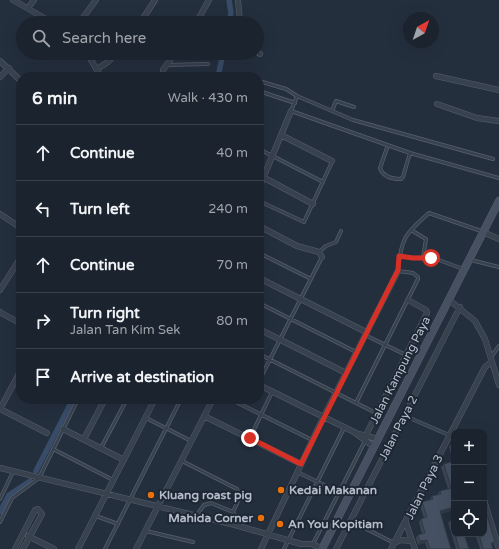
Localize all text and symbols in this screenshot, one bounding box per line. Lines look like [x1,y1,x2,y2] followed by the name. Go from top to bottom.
[403,12,439,48] north arrow
[16,16,264,60] search box
[30,27,52,49] icon: search
[62,29,146,47] text: Search here
[32,88,77,109] text: 6 min
[168,90,248,106] text: Walk · 430 m
[32,142,54,164] icon: ahead
[70,144,134,162] text: Continue
[216,145,248,161] text: 40 m
[32,198,54,220] icon: left
[70,200,130,218] text: Turn left
[208,201,248,217] text: 240 m
[422,249,440,267] route start
[32,254,54,276] icon: ahead
[70,256,134,274] text: Continue
[216,257,248,273] text: 70 m
[70,304,140,322] text: Turn right
[32,310,54,332] icon: right
[216,313,248,329] text: 80 m
[367,314,433,426] street label: Jalan Kampung Paya
[70,322,180,338] text: Jalan Tan Kim Sek
[32,366,54,388] icon: arrive
[70,368,214,386] text: Arrive at destination
[376,393,420,463] street label: Jalan Paya 2
[241,429,259,447] route end
[451,429,487,537] map controls
[451,429,487,465] button: +
[402,452,446,522] street label: Jalan Paya 3
[451,465,487,501] button: −
[289,483,377,497] place label: Kedai Makanan
[276,485,286,495] marker: Kedai Makanan
[159,488,252,503] place label: Kluang roast pig
[146,490,156,500] marker: Kluang roast pig
[451,501,487,537] button: locate
[168,511,253,525] place label: Mahida Corner
[256,513,266,523] marker: Mahida Corner
[288,517,383,532] place label: An You Kopitiam
[275,519,285,529] marker: An You Kopitiam

